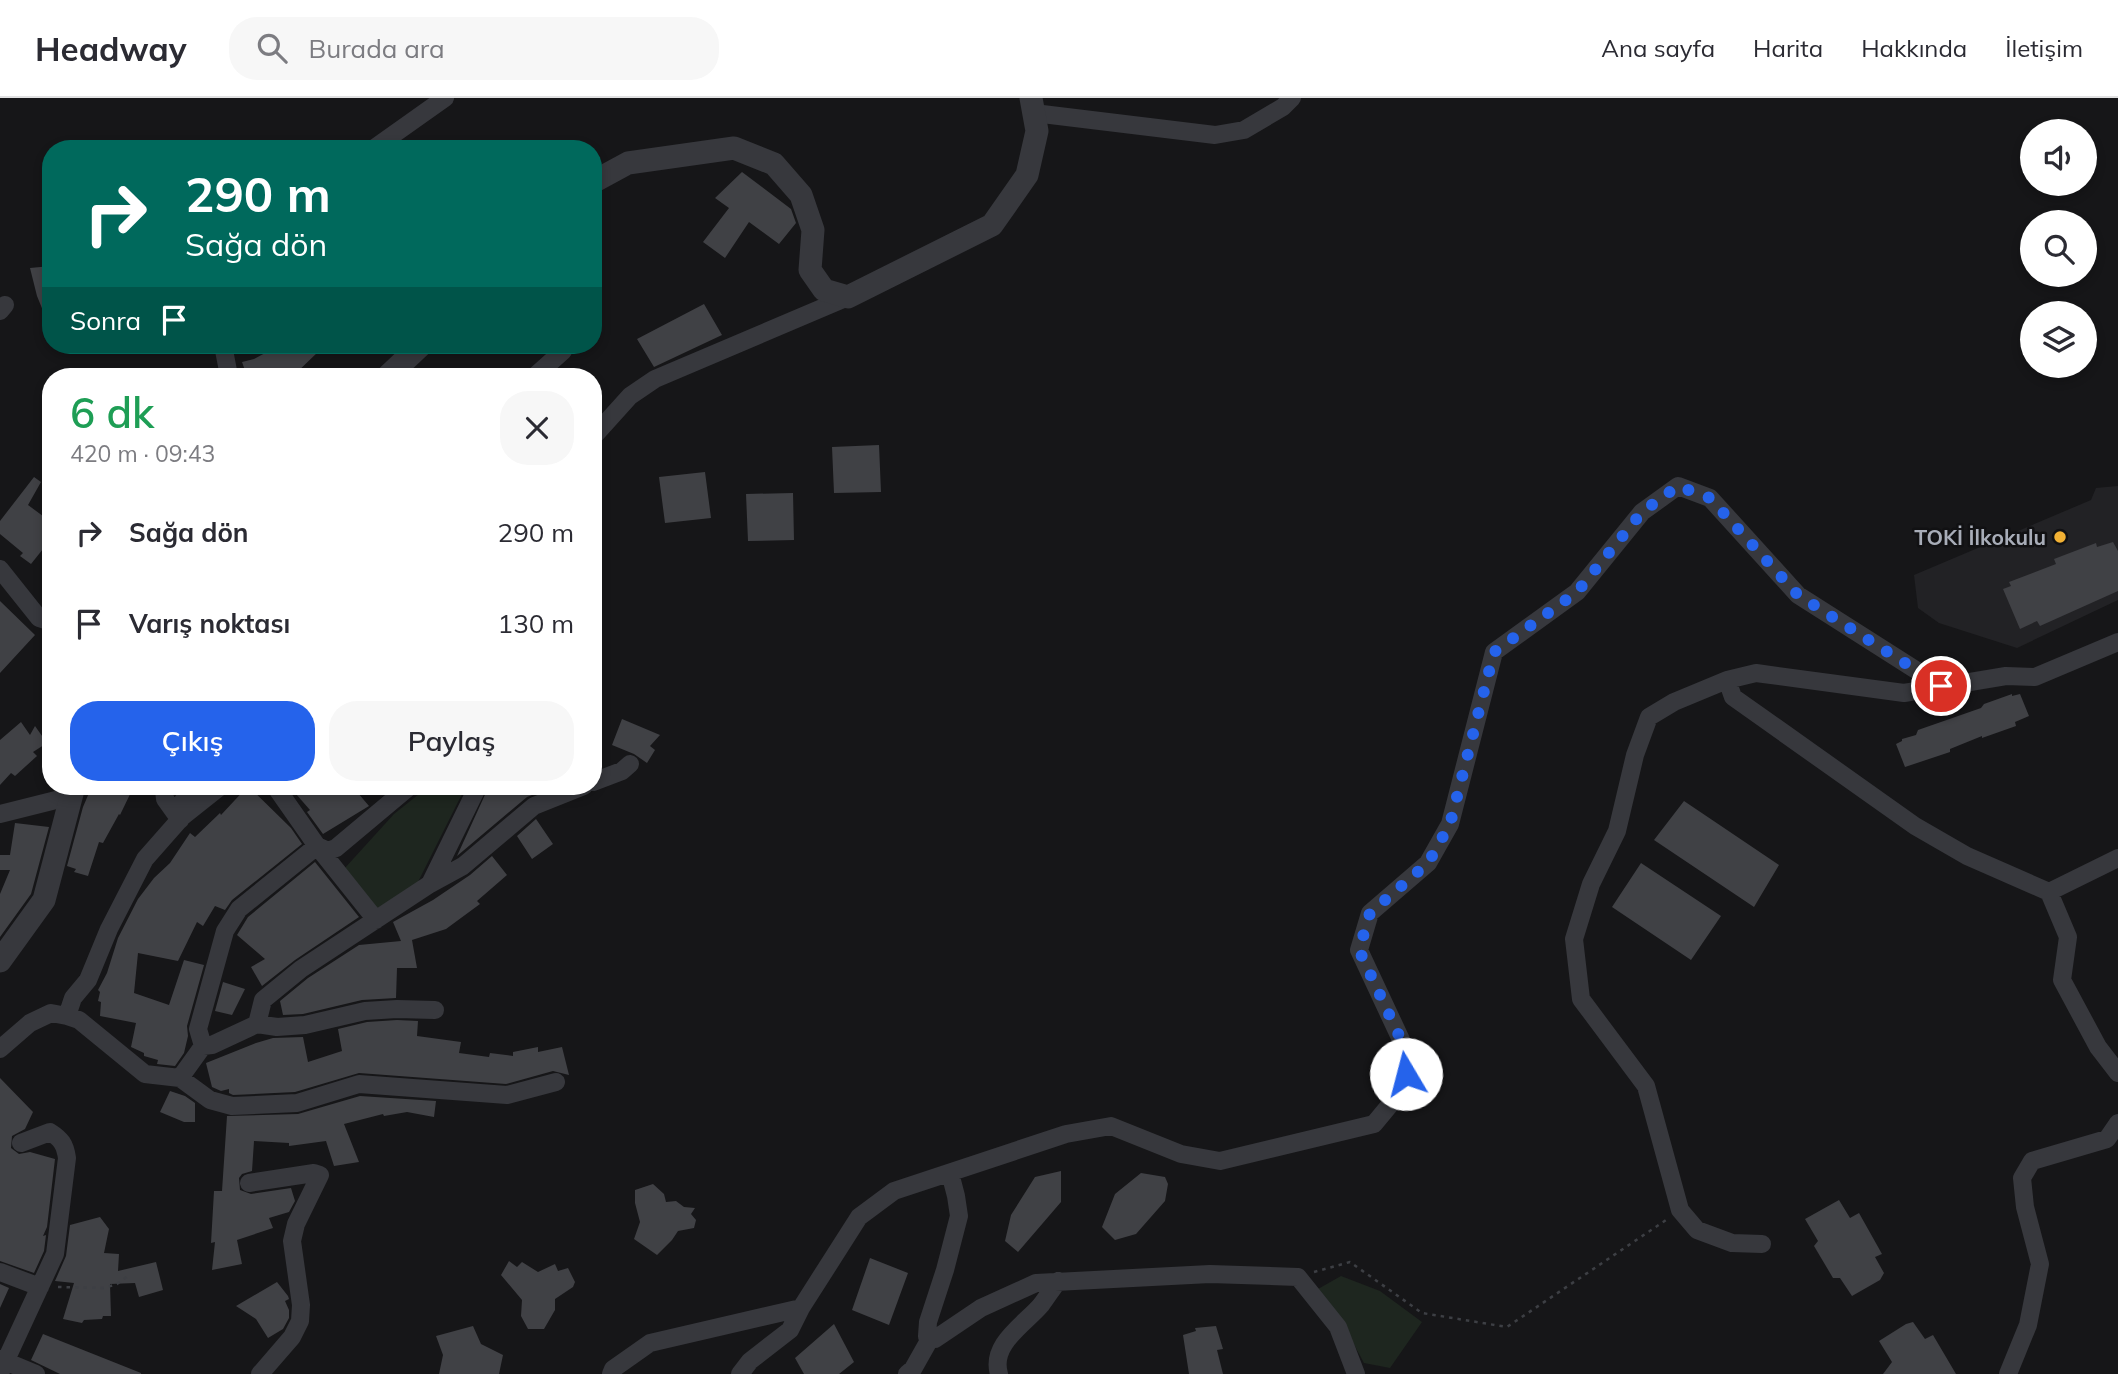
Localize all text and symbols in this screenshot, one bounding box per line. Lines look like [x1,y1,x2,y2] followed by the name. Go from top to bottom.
[229,17,719,80] search box
[35,28,187,69] text: Headway
[253,29,291,67] icon: search
[309,32,445,65] text: Burada ara
[1601,33,1715,63] text: Ana sayfa
[1753,33,1823,63] text: Harita
[1861,33,1967,63] text: Hakkında
[2005,33,2083,63] text: İletişim
[2020,119,2097,378] map controls
[2020,119,2097,196] button: sound
[185,163,331,224] text: 290 m
[70,168,161,259] icon: right
[2020,210,2097,287] button: search
[185,224,327,264] text: Sağa dön
[155,301,193,339] icon: arrive
[2020,301,2097,378] button: layers
[70,304,141,337] text: Sonra
[70,386,154,439] text: 6 dk
[500,391,574,465] button: close
[70,439,215,468] text: 420 m · 09:43
[70,514,108,552] icon: right
[129,516,249,549] text: Sağa dön
[498,516,574,549] text: 290 m
[1914,524,2046,550] place label: TOKİ İlkokulu
[2052,529,2068,545] marker: TOKİ İlkokulu
[70,605,108,643] icon: arrive
[129,607,290,640] text: Varış noktası
[498,607,574,640] text: 130 m
[1911,656,1971,716] pin
[1922,667,1960,705] icon: arrive
[70,701,315,781] button: Çıkış
[329,701,574,781] button: Paylaş
[1369,1037,1443,1111] position arrow

